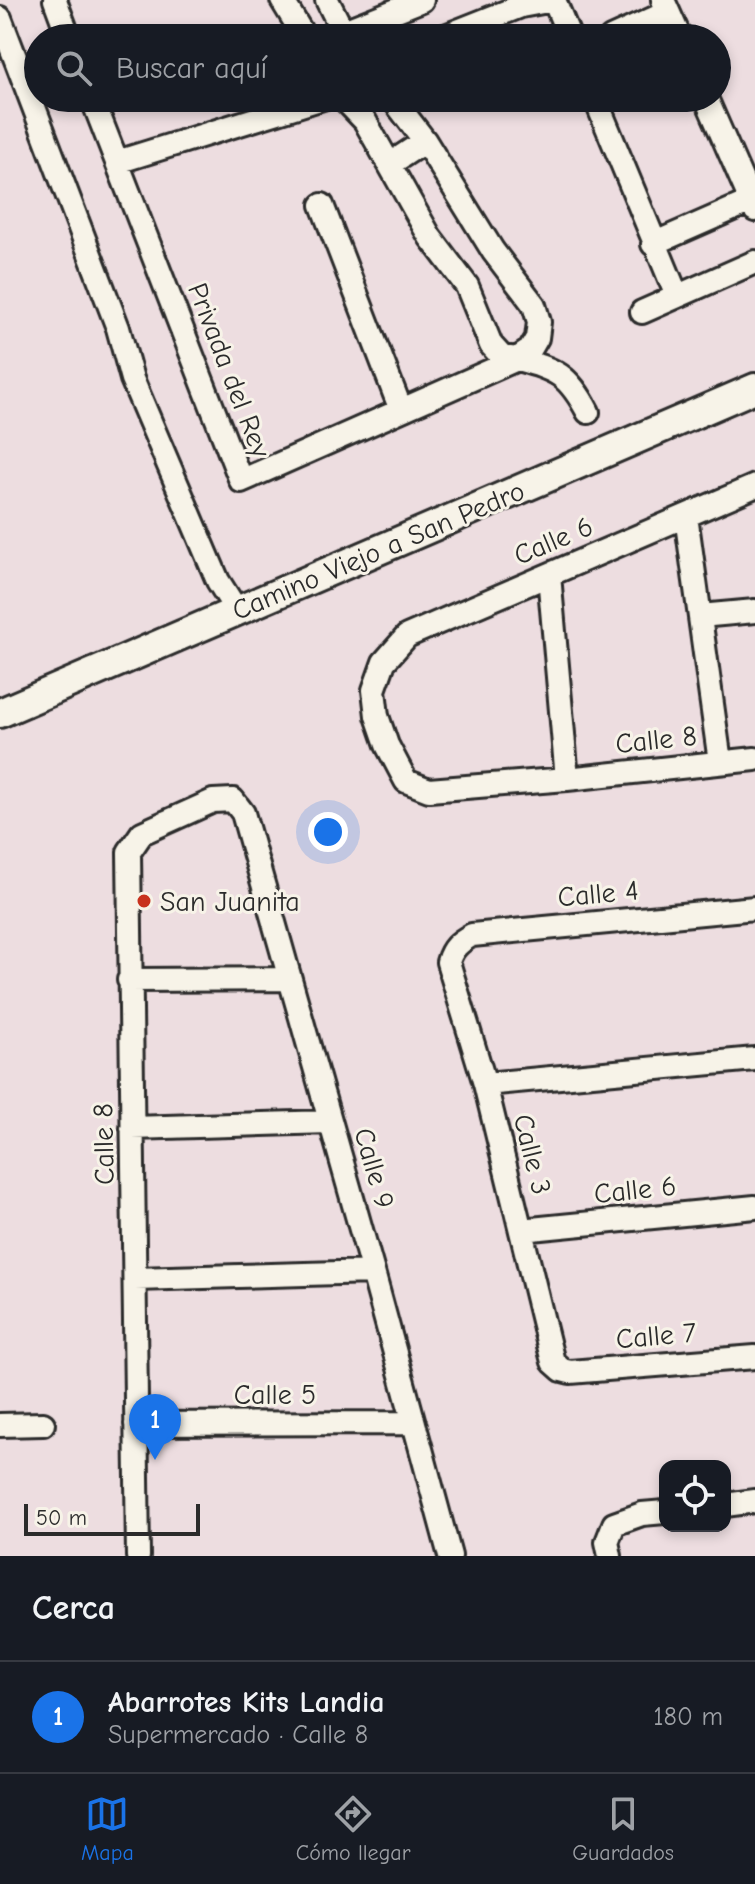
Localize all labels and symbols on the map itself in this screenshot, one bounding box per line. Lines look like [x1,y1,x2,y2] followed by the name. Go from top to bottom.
[181,278,277,463] street label: Privada del Rey
[227,475,529,627] street label: Camino Viejo a San Pedro
[509,510,598,572] street label: Calle 6
[614,720,698,760] street label: Calle 8
[308,812,348,852] your location
[556,875,640,913] street label: Calle 4
[160,886,300,918] place label: San Juanita
[135,892,153,910] marker: San Juanita
[87,1103,121,1185] street label: Calle 8
[507,1111,557,1198] street label: Calle 3
[347,1124,401,1212] street label: Calle 9
[592,1170,678,1210] street label: Calle 6
[615,1317,698,1355] street label: Calle 7
[234,1379,316,1411] street label: Calle 5
[129,1394,181,1460] pin: 1
[24,1500,200,1536] scale bar

